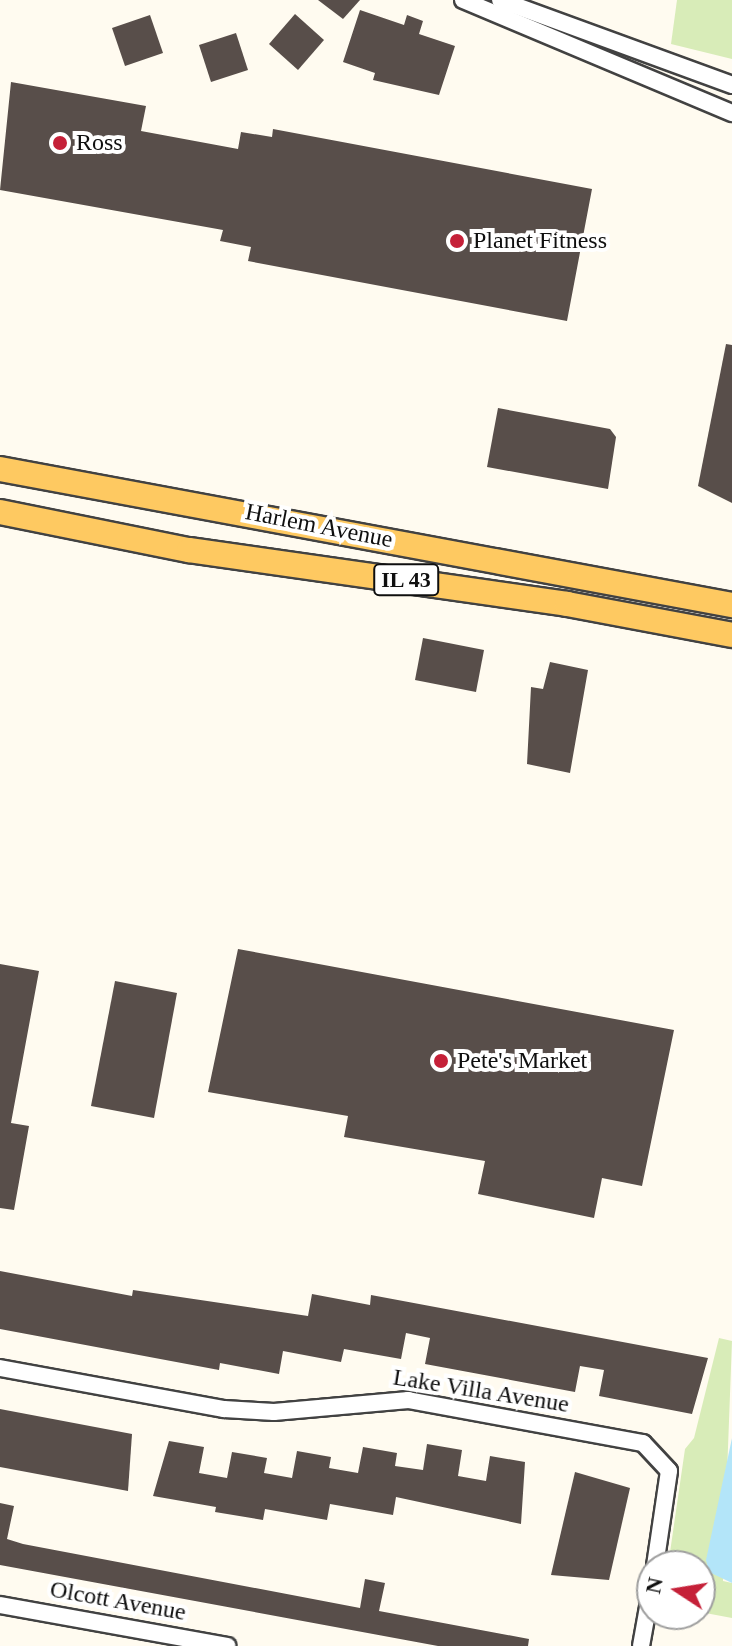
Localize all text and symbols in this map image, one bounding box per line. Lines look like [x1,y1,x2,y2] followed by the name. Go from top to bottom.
[76,129,123,157] place label: Ross
[51,134,69,152] marker: Ross
[473,227,607,255] place label: Planet Fitness
[448,232,466,250] marker: Planet Fitness
[242,497,396,555] street label: Harlem Avenue
[372,562,440,598] road number: IL 43
[457,1047,587,1075] place label: Pete's Market
[432,1052,450,1070] marker: Pete's Market
[390,1363,572,1419] street label: Lake Villa Avenue
[636,1550,716,1630] north arrow
[47,1575,189,1627] street label: Olcott Avenue
[640,1575,668,1596] text: N

